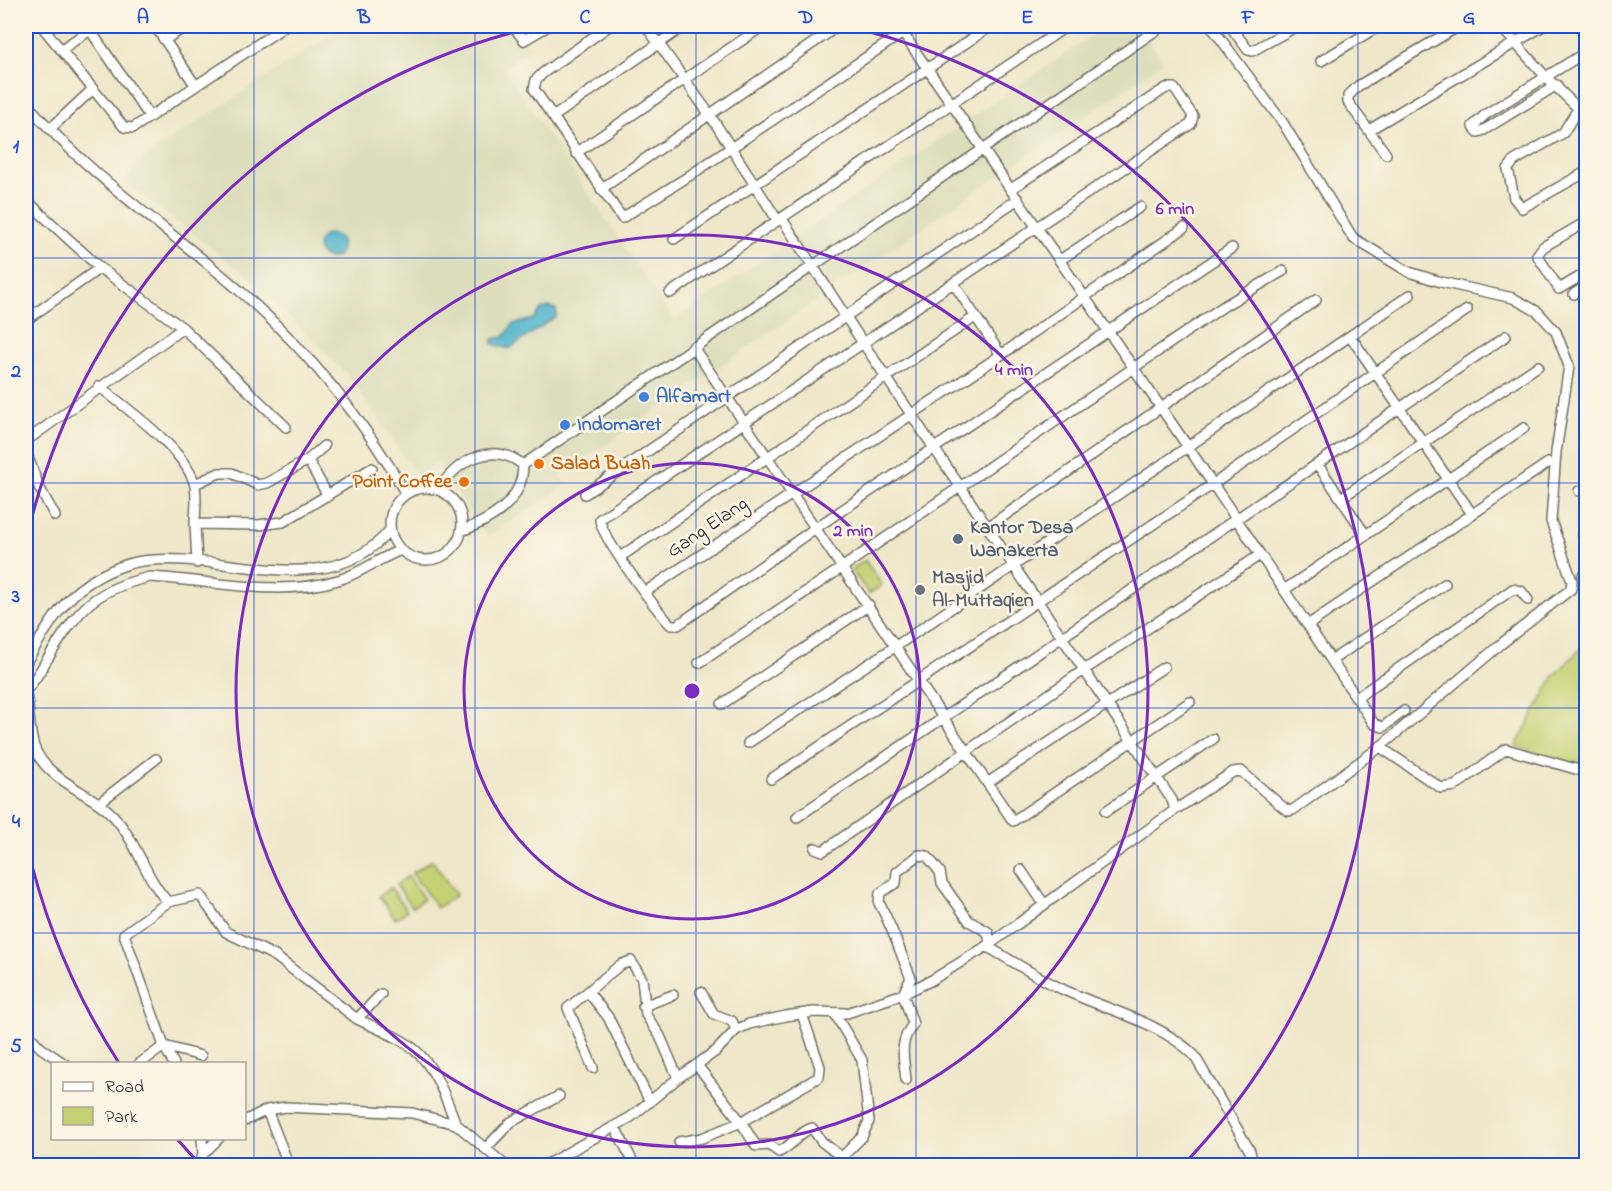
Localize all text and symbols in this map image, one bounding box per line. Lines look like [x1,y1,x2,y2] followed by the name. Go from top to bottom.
[137,4,149,33] text: A
[356,4,371,33] text: B
[580,4,591,33] text: C
[798,4,813,33] text: D
[1021,4,1033,33] text: E
[1241,4,1255,33] text: F
[1463,4,1476,33] text: G
[13,133,20,162] text: 1
[1156,197,1194,223] text: 6 min
[10,358,21,387] text: 2
[995,358,1033,384] text: 4 min
[656,383,731,412] place label: Alfamart
[637,390,651,404] marker: Alfamart
[577,411,662,440] place label: Indomaret
[558,418,572,432] marker: Indomaret
[551,450,650,479] place label: Salad Buah
[532,457,546,471] marker: Salad Buah
[352,468,453,497] place label: Point Coffee
[457,475,471,489] marker: Point Coffee
[662,490,755,567] street label: Gang Elang
[970,514,1074,566] place label: Kantor Desa Wanakerta
[832,519,873,545] text: 2 min
[951,532,965,546] marker: Kantor Desa Wanakerta
[932,564,1034,616] place label: Masjid Al-Muttaqien
[11,583,20,612] text: 3
[913,583,927,597] marker: Masjid Al-Muttaqien
[682,681,702,701] centre of rings
[12,808,21,837] text: 4
[10,1033,22,1062] text: 5
[51,1062,246,1140] legend
[105,1075,144,1101] text: Road
[105,1105,138,1131] text: Park

